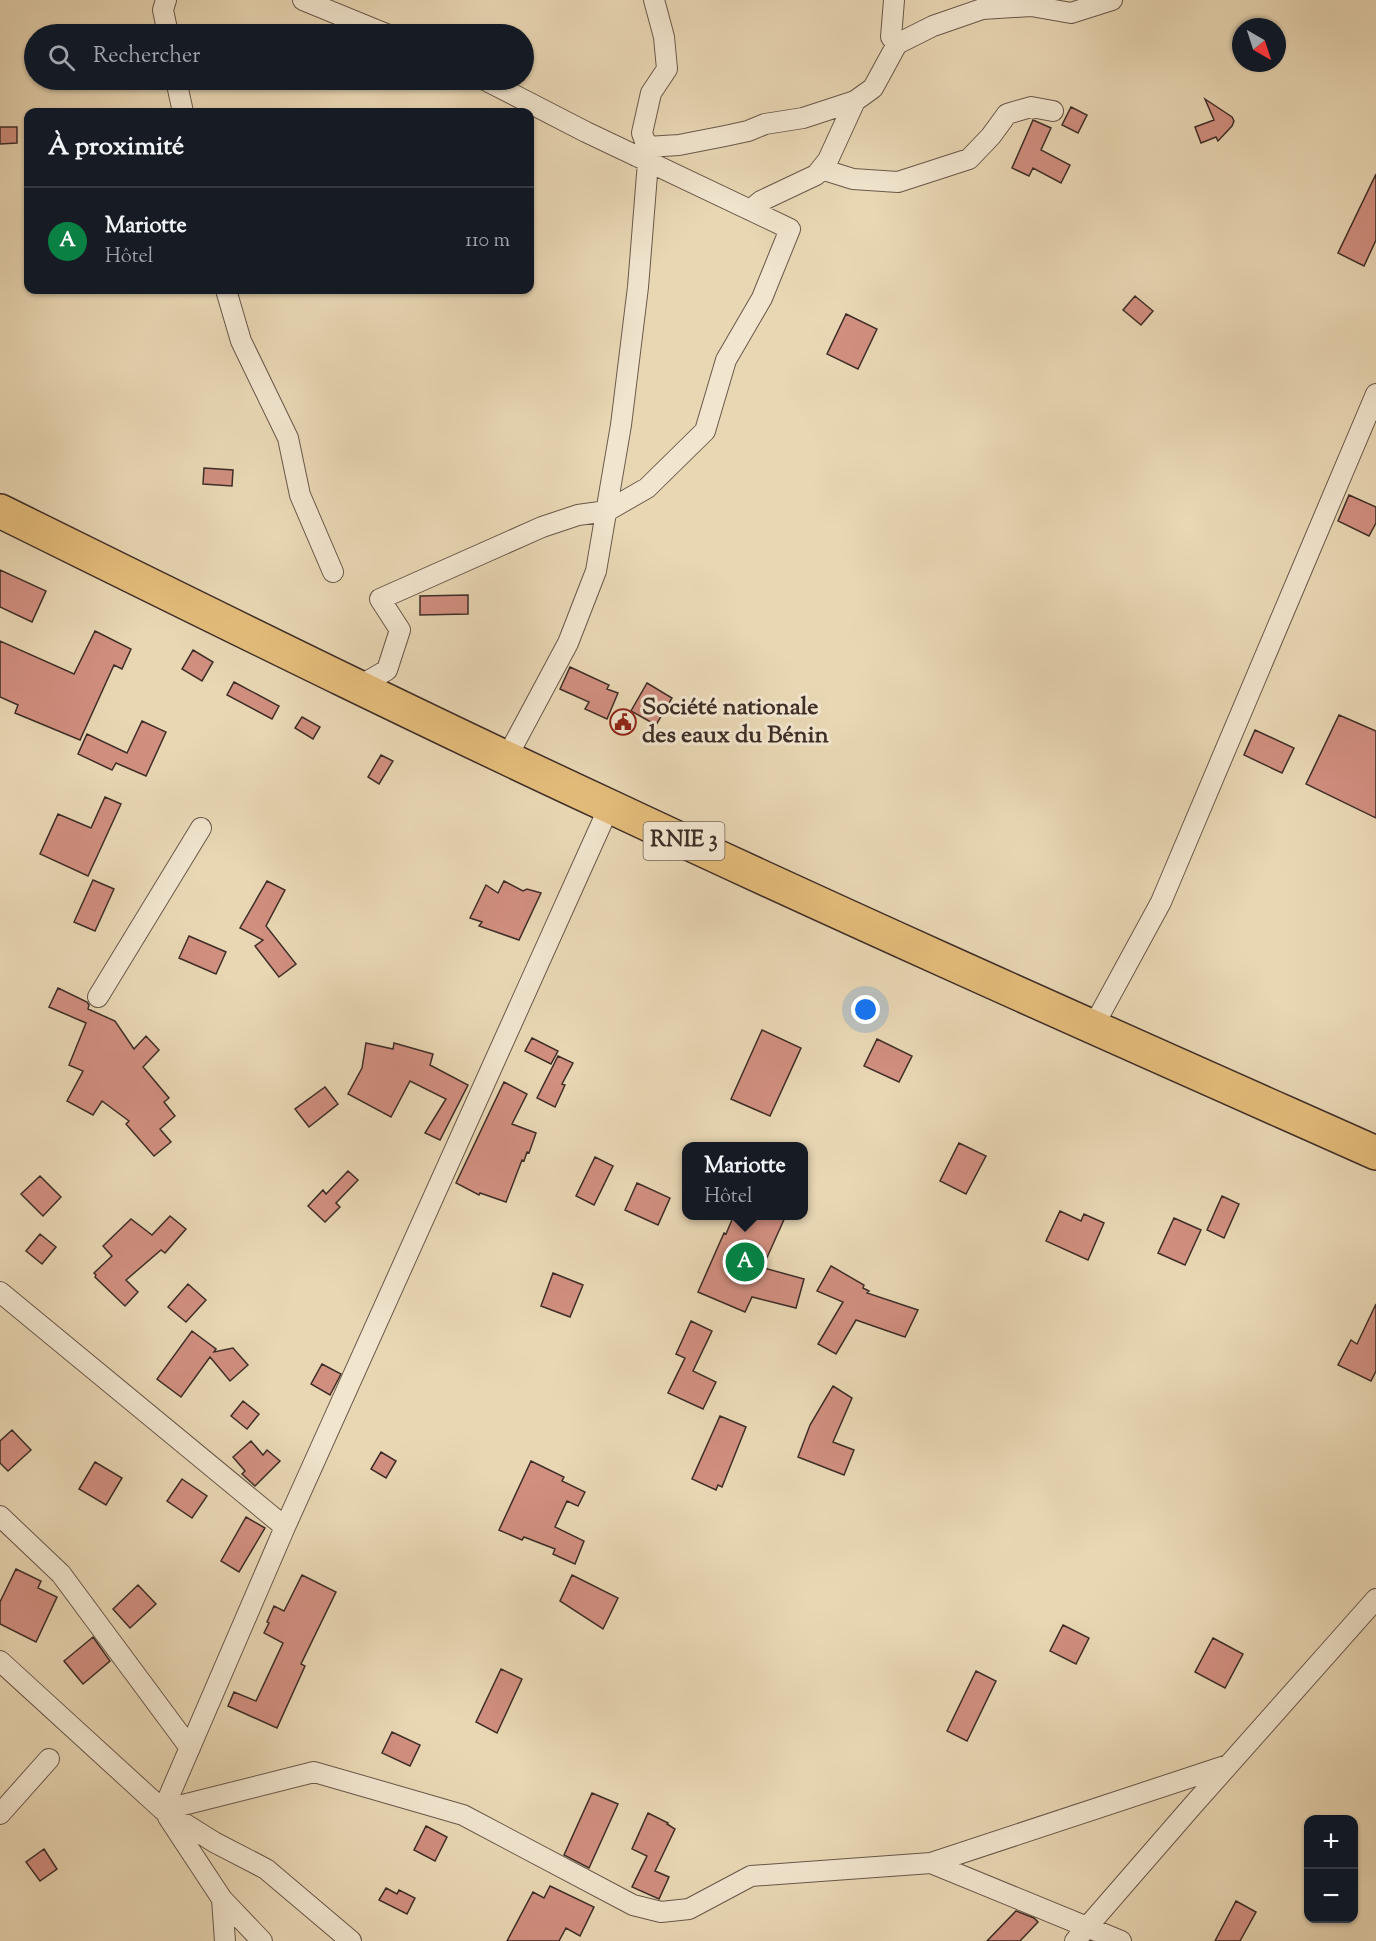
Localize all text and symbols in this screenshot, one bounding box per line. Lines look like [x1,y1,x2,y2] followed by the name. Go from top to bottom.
[1232,18,1286,72] north arrow
[24,24,534,90] search box
[45,41,78,74] icon: search
[93,41,200,73] text: Rechercher
[48,129,184,166] text: À proximité
[105,211,187,243] text: Mariotte
[59,227,76,256] text: A
[465,227,510,256] text: 110 m
[105,243,153,272] text: Hôtel
[642,691,830,753] place label: Société nationale des eaux du Bénin
[608,707,638,737] public building icon: Société nationale des eaux du Bénin
[644,822,724,860] road number: RNIE 3
[851,995,880,1024] your location
[682,1142,808,1220] popup
[704,1151,786,1183] text: Mariotte
[704,1183,752,1212] text: Hôtel
[726,1240,764,1284] pin: A
[1304,1815,1358,1923] map controls
[1304,1815,1358,1869] button: +
[1304,1869,1358,1923] button: −

